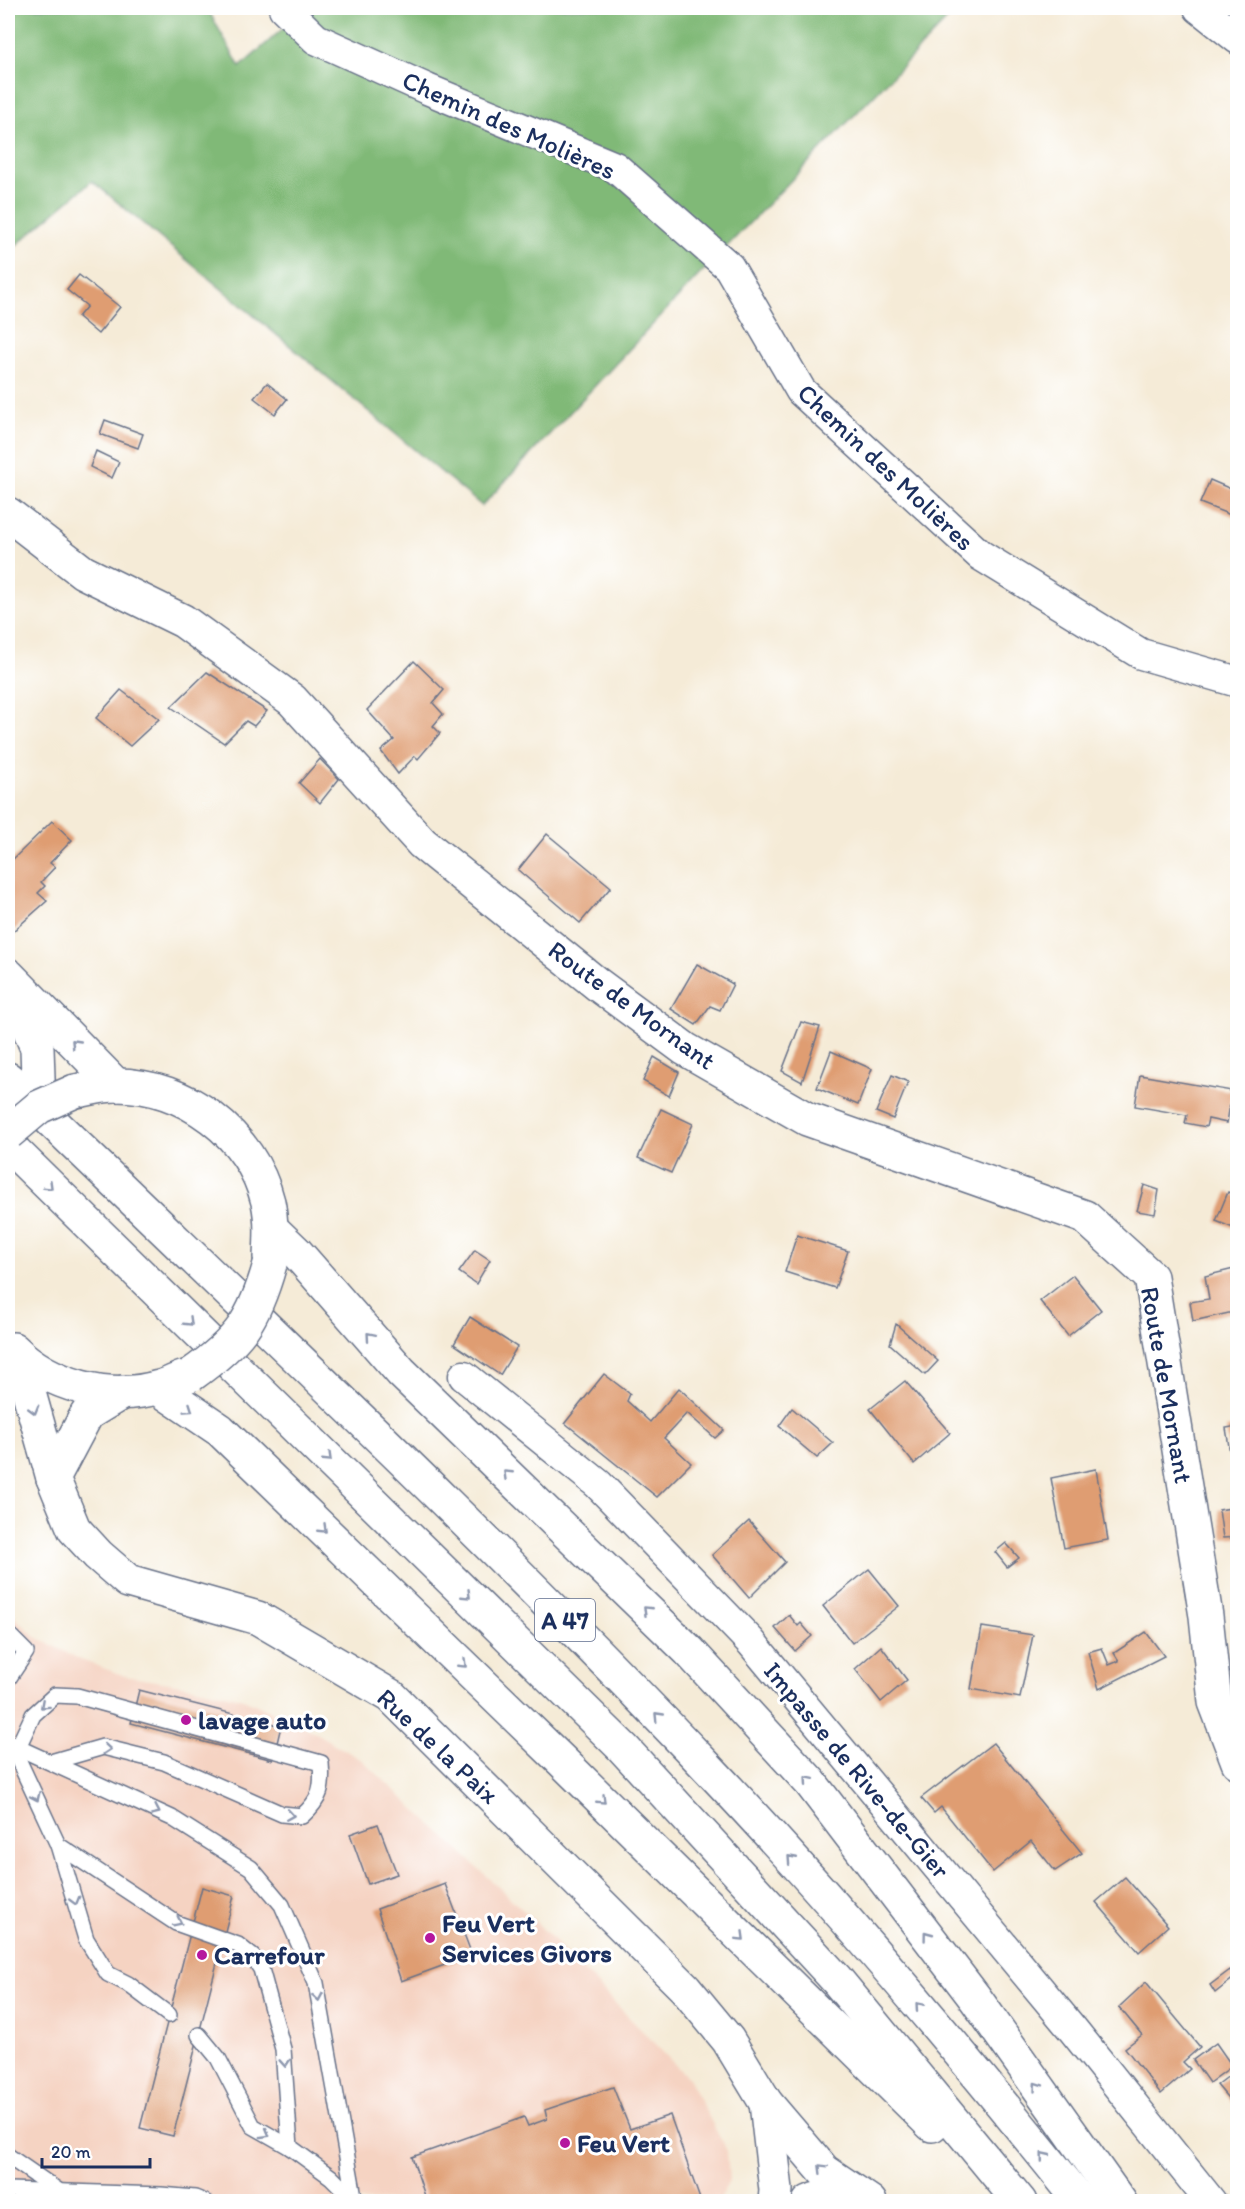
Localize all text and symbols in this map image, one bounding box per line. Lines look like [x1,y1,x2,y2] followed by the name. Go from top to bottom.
[397,64,621,186] street label: Chemin des Molières
[791,377,981,557] street label: Chemin des Molières
[542,934,722,1077] street label: Route de Mornant
[71,1040,82,1050] one-way arrow
[42,1178,53,1189] one-way arrow
[1134,1284,1200,1486] street label: Route de Mornant
[182,1315,192,1326] one-way arrow
[366,1332,377,1343] one-way arrow
[183,1401,193,1413] one-way arrow
[27,1405,40,1415] one-way arrow
[321,1451,332,1462] one-way arrow
[503,1471,514,1482] one-way arrow
[315,1521,326,1532] one-way arrow
[460,1587,471,1598] one-way arrow
[535,1599,595,1641] road number: A 47
[643,1606,654,1617] one-way arrow
[757,1655,957,1885] street label: Impasse de Rive-de-Gier
[455,1657,466,1668] one-way arrow
[370,1681,506,1811] street label: Rue de la Paix
[40,1698,51,1709] one-way arrow
[198,1704,326,1736] place label: lavage auto
[179,1713,193,1727] marker: lavage auto
[654,1713,665,1723] one-way arrow
[103,1742,112,1755] one-way arrow
[804,1776,815,1787] one-way arrow
[29,1791,41,1802] one-way arrow
[595,1793,606,1804] one-way arrow
[150,1803,161,1815] one-way arrow
[285,1808,294,1820] one-way arrow
[787,1855,798,1866] one-way arrow
[67,1896,80,1906] one-way arrow
[442,1907,612,1969] place label: Feu Vert Services Givors
[172,1915,183,1927] one-way arrow
[735,1930,745,1941] one-way arrow
[423,1931,437,1945] marker: Feu Vert Services Givors
[923,1931,934,1942] one-way arrow
[214,1939,325,1971] place label: Carrefour
[195,1948,209,1962] marker: Carrefour
[311,1991,324,2001] one-way arrow
[915,2002,926,2013] one-way arrow
[278,2059,291,2068] one-way arrow
[1034,2081,1045,2092] one-way arrow
[260,2126,270,2138] one-way arrow
[577,2127,670,2159] place label: Feu Vert
[42,2131,150,2169] scale bar
[558,2136,572,2150] marker: Feu Vert
[51,2141,91,2163] text: 20 m
[1040,2152,1051,2163] one-way arrow
[819,2164,830,2175] one-way arrow

